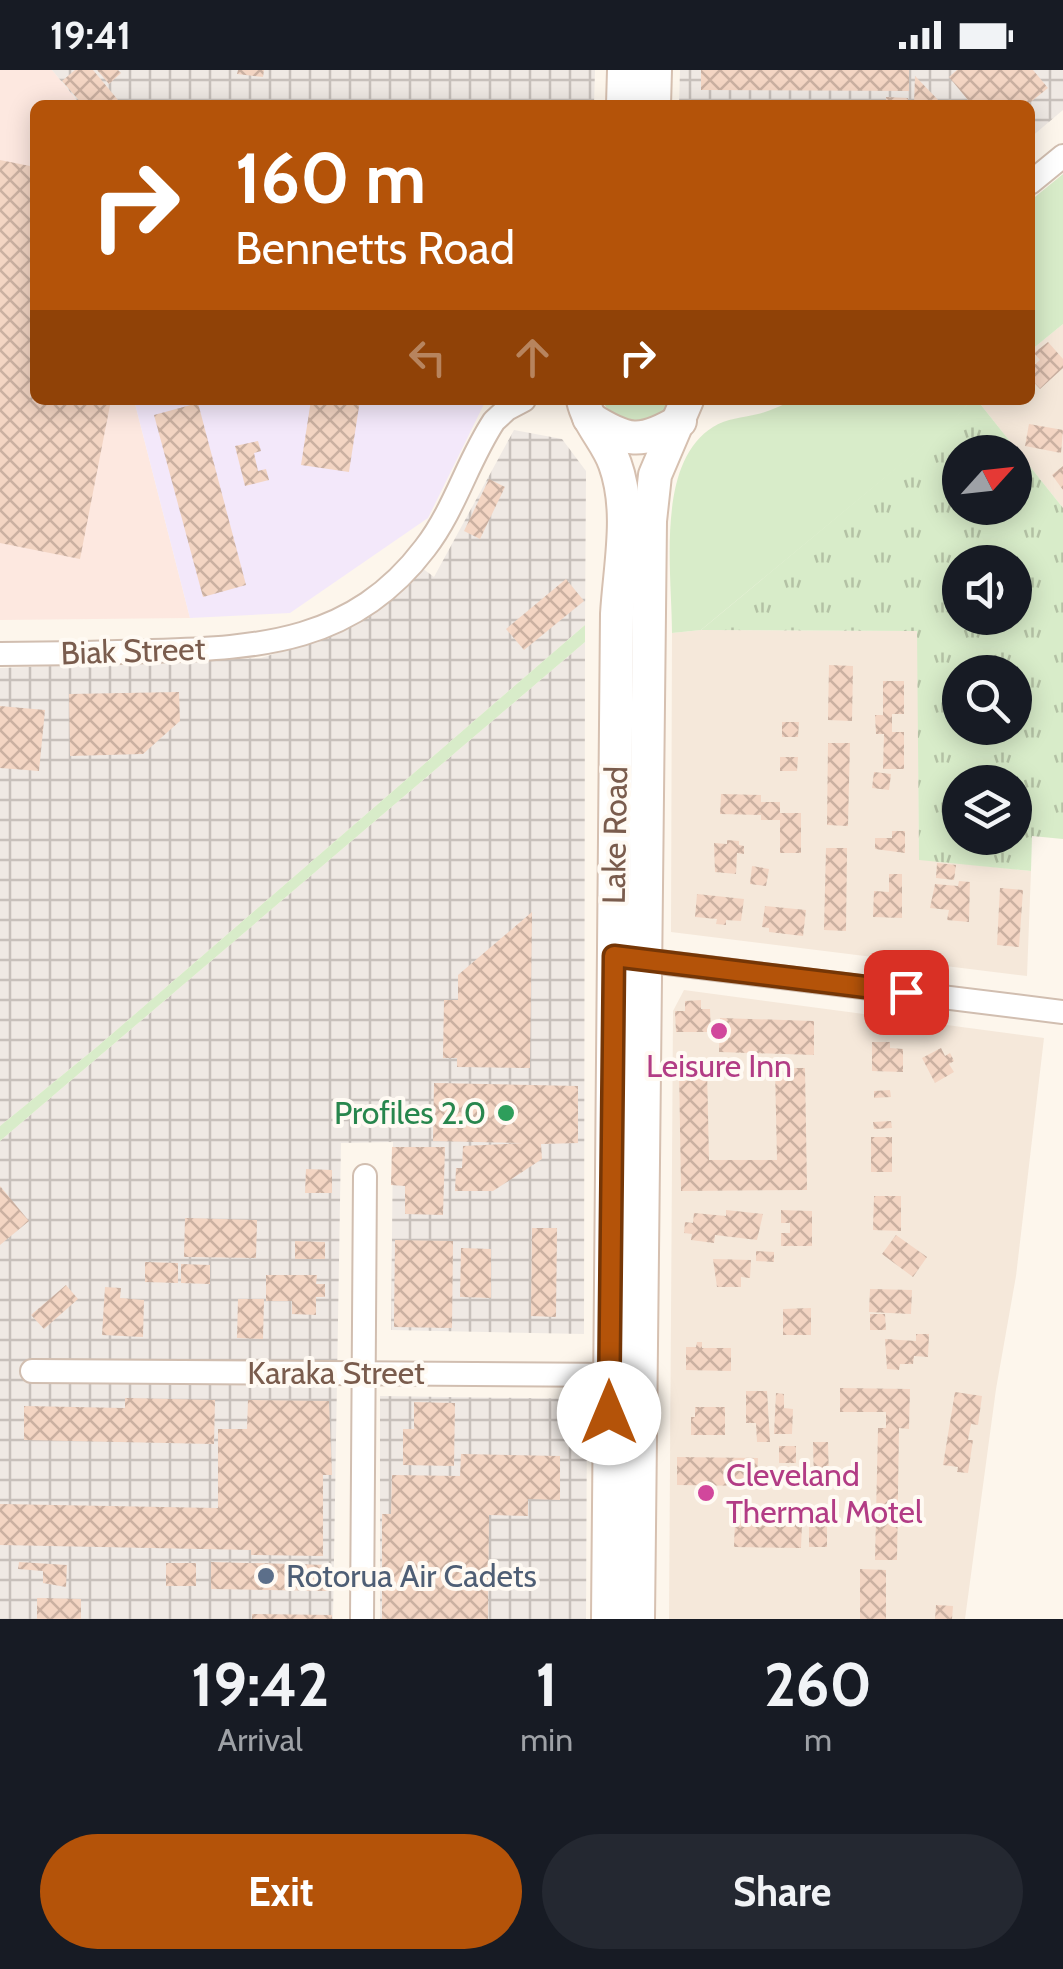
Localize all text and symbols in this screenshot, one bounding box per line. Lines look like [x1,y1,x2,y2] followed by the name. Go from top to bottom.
[50,12,131,59] text: 19:41
[235,135,426,221] text: 160 m
[70,140,200,270] icon: right
[235,221,515,275] text: Bennetts Road
[400,330,455,385] icon: left
[505,330,560,385] icon: ahead
[610,330,665,385] icon: right
[942,435,1032,525] north arrow
[942,435,1032,855] map controls
[942,545,1032,635] button: sound
[60,628,206,673] street label: Biak Street
[942,655,1032,745] button: search
[942,765,1032,855] button: layers
[594,766,635,904] street label: Lake Road
[864,950,949,1035] pin
[879,965,934,1020] icon: arrive
[708,1020,730,1042] marker: Leisure Inn
[646,1046,792,1085] place label: Leisure Inn
[334,1093,486,1132] place label: Profiles 2.0
[495,1102,517,1124] marker: Profiles 2.0
[247,1353,425,1392] street label: Karaka Street
[557,1361,661,1465] position arrow
[726,1455,923,1531] place label: Cleveland Thermal Motel
[695,1482,717,1504] marker: Cleveland Thermal Motel
[286,1556,537,1595] place label: Rotorua Air Cadets
[255,1565,277,1587] marker: Rotorua Air Cadets
[191,1648,329,1721] text: 19:42
[536,1648,558,1721] text: 1
[764,1648,872,1721] text: 260
[218,1720,303,1759] text: Arrival
[520,1720,573,1759] text: min
[804,1720,832,1759] text: m
[40,1834,522,1949] button: Exit
[542,1834,1023,1949] button: Share

